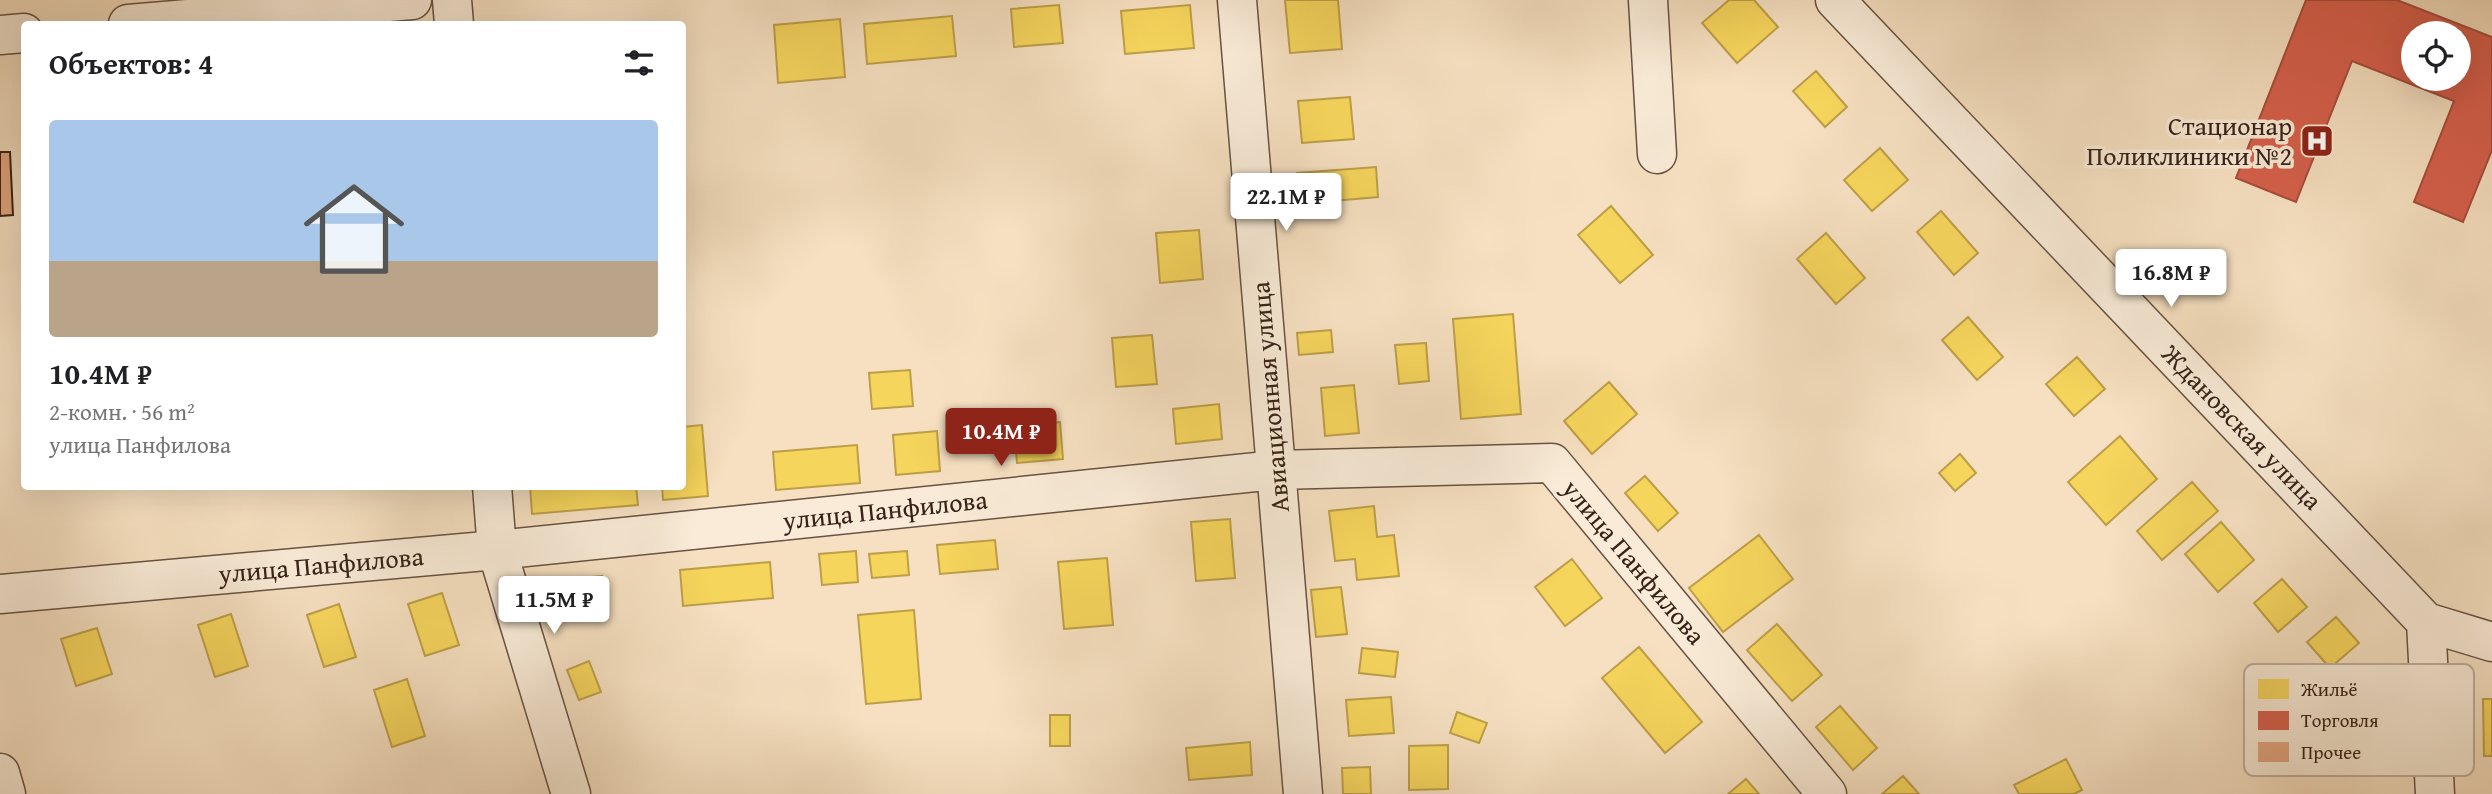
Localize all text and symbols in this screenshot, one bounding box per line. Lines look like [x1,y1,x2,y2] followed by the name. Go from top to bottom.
[2401,21,2471,91] map controls
[2401,21,2471,91] button: locate
[49,41,213,85] text: Объектов: 4
[620,44,658,82] icon: filters
[2086,106,2292,175] place label: Стационар Поликлиники №2
[2298,122,2336,160] hospital icon: Стационар Поликлиники №2
[291,166,417,292] icon: home
[1221,174,1351,233] pin: 22.1M ₽
[1246,179,1326,212] text: 22.1M ₽
[2106,250,2236,309] pin: 16.8M ₽
[2131,255,2211,288] text: 16.8M ₽
[1240,279,1299,514] street label: Авиационная улица
[2152,334,2332,519] street label: Ждановская улица
[49,351,152,395] text: 10.4M ₽
[49,395,195,428] text: 2-комн. · 56 m²
[936,408,1066,468] pin: 10.4M ₽
[961,414,1041,447] text: 10.4M ₽
[49,428,231,461] text: улица Панфилова
[1553,470,1716,653] street label: улица Панфилова
[780,479,990,540] street label: улица Панфилова
[216,536,426,593] street label: улица Панфилова
[489,576,619,636] pin: 11.5M ₽
[514,582,594,615] text: 11.5M ₽
[2244,664,2474,776] legend
[2300,675,2358,703] text: Жильё
[2301,706,2379,734] text: Торговля
[2301,738,2361,766] text: Прочее

